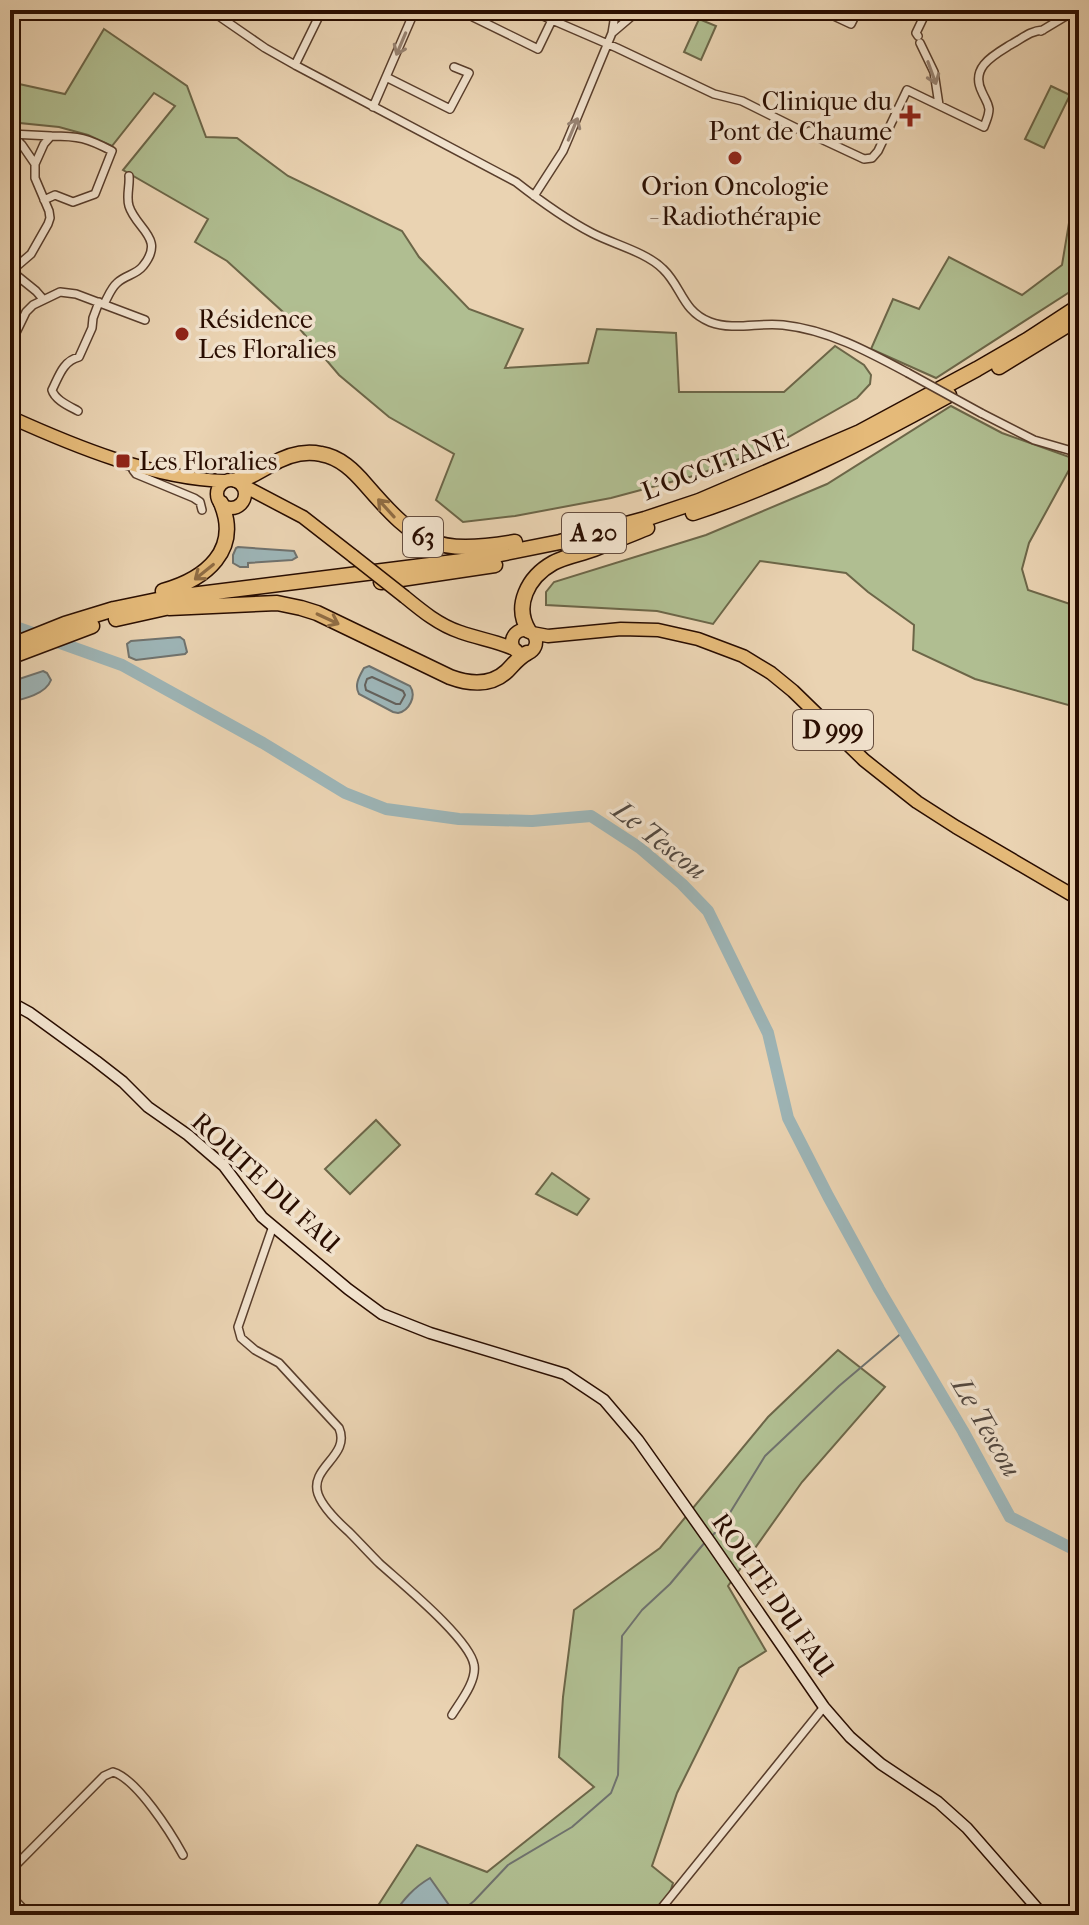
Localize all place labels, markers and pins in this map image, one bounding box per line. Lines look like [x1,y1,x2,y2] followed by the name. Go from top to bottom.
[708,86,892,147] place label: Clinique du Pont de Chaume
[899,105,921,127] marker: Clinique du Pont de Chaume
[726,149,744,167] marker: Orion Oncologie - Radiothérapie
[641,171,829,232] place label: Orion Oncologie - Radiothérapie
[198,304,336,365] place label: Résidence Les Floralies
[173,325,191,343] marker: Résidence Les Floralies
[139,446,277,477] place label: Les Floralies
[114,452,132,470] marker: Les Floralies

